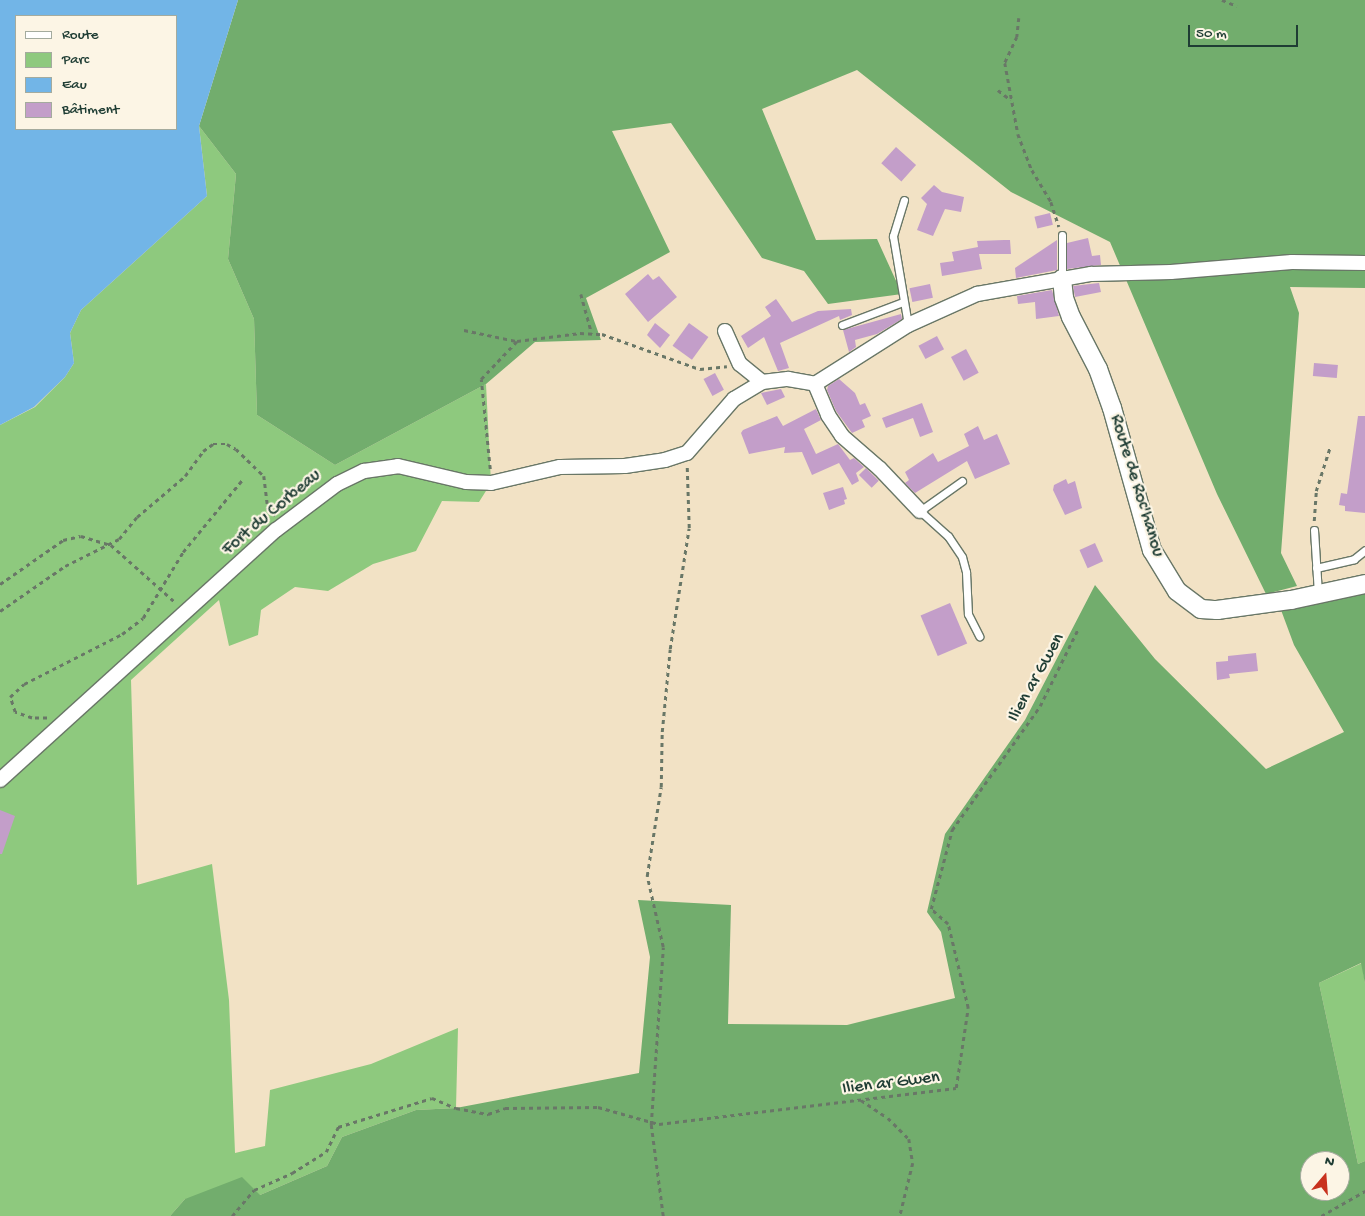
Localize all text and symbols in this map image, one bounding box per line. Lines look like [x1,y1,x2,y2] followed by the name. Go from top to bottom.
[15,15,178,130] legend
[1190,15,1300,47] scale bar
[1196,25,1227,43] text: 50 m
[62,26,99,44] text: Route
[62,51,89,69] text: Parc
[62,76,87,94] text: Eau
[62,101,119,119] text: Bâtiment
[1104,412,1168,560] street label: Route de Roc'hanou
[218,465,326,561] street label: Fort du Corbeau
[1004,630,1070,726] street label: Ilien ar Gwen
[841,1067,941,1101] street label: Ilien ar Gwen
[1300,1151,1350,1201] north arrow
[1323,1153,1336,1172] text: N

